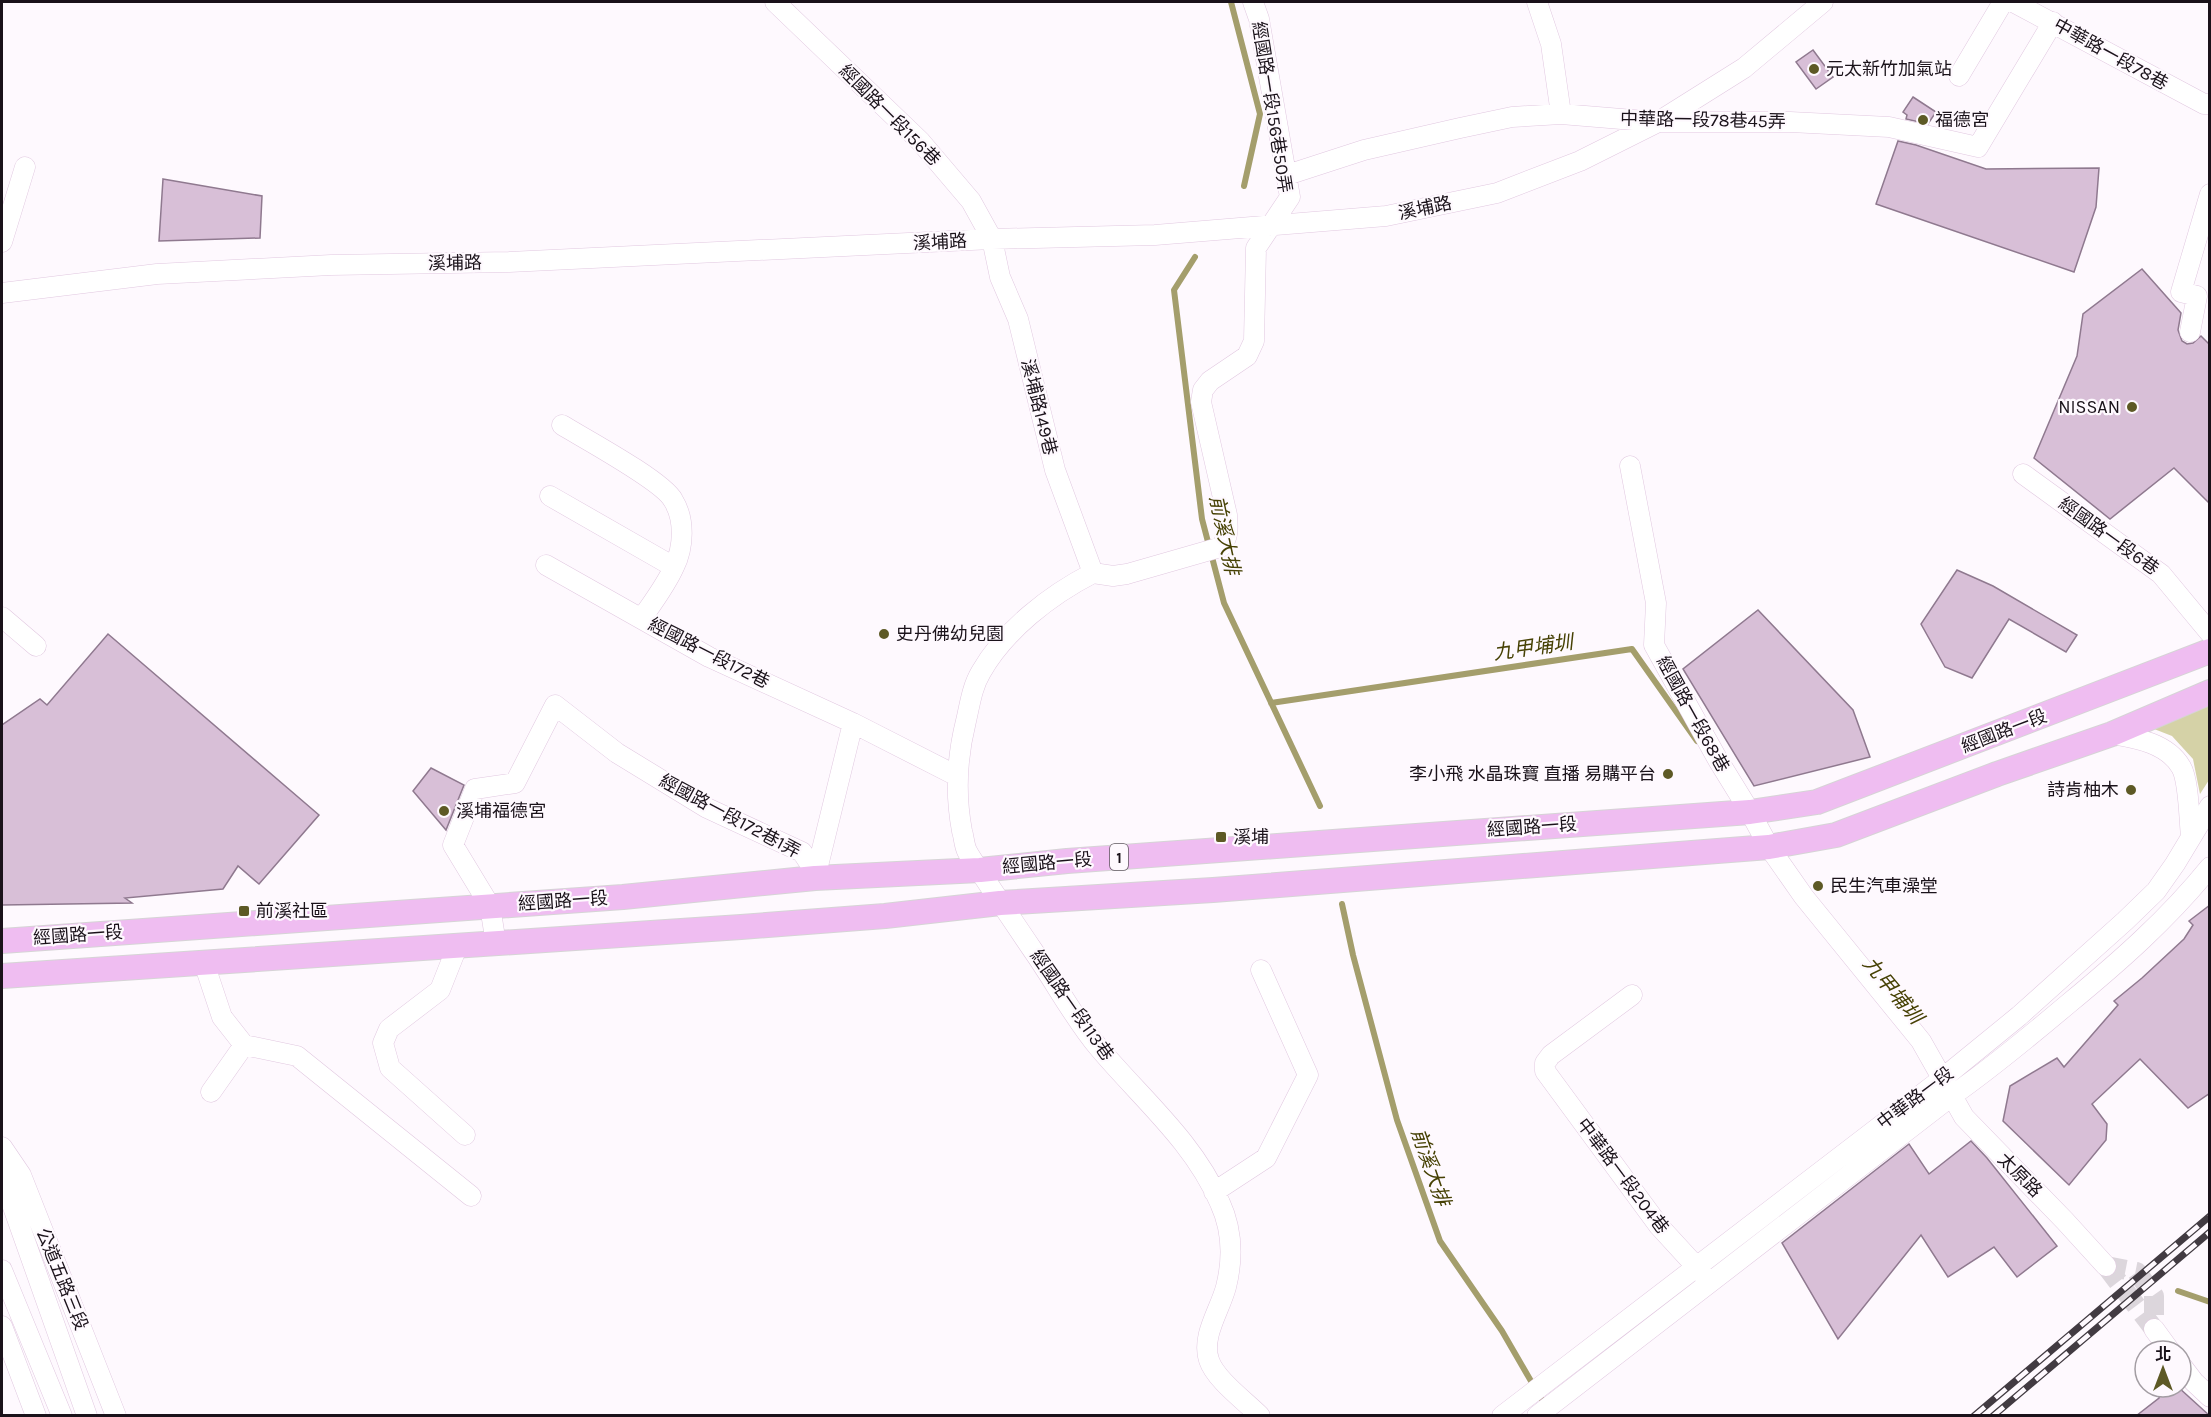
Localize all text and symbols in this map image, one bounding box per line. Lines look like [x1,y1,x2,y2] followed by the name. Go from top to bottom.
[2050,13,2172,95] street label: 中華路一段78巷
[1248,20,1296,194] street label: 經國路一段156巷50弄
[1826,58,1952,80] place label: 元太新竹加氣站
[835,60,945,170] street label: 經國路一段156巷
[1807,62,1821,76] marker: 元太新竹加氣站
[1620,108,1786,132] street label: 中華路一段78巷45弄
[1935,109,1989,131] place label: 福德宮
[1916,113,1930,127] marker: 福德宮
[1396,192,1454,224] street label: 溪埔路
[912,230,968,254] street label: 溪埔路
[428,252,482,274] street label: 溪埔路
[1016,357,1062,457] street label: 溪埔路149巷
[2058,396,2120,418] place label: NISSAN
[2125,400,2139,414] marker: NISSAN
[2055,492,2163,580] street label: 經國路一段6巷
[1205,494,1245,580] water label: 前溪大排
[645,613,773,693] street label: 經國路一段172巷
[896,623,1004,645] place label: 史丹佛幼兒園
[877,627,891,641] marker: 史丹佛幼兒園
[1492,630,1577,664] water label: 九甲埔圳
[1652,652,1734,776] street label: 經國路一段68巷
[1958,705,2050,757] street label: 經國路一段
[1409,763,1656,785] place label: 李小飛 水晶珠寶 直播 易購平台
[1661,767,1675,781] marker: 李小飛 水晶珠寶 直播 易購平台
[656,769,804,863] street label: 經國路一段172巷1弄
[2047,779,2119,801] place label: 詩肯柚木
[2124,783,2138,797] marker: 詩肯柚木
[456,800,546,822] place label: 溪埔福德宮
[437,804,451,818] marker: 溪埔福德宮
[1486,813,1578,841] street label: 經國路一段
[1233,826,1269,848] place label: 溪埔
[1214,830,1228,844] marker: 溪埔
[1110,844,1128,870] road number: 1
[1001,848,1093,878] street label: 經國路一段
[1830,875,1938,897] place label: 民生汽車澡堂
[1811,879,1825,893] marker: 民生汽車澡堂
[517,887,609,915] street label: 經國路一段
[256,900,328,922] place label: 前溪社區
[237,904,251,918] marker: 前溪社區
[32,921,124,949] street label: 經國路一段
[1026,945,1118,1065] street label: 經國路一段113巷
[1858,952,1929,1031] water label: 九甲埔圳
[1872,1062,1958,1134] street label: 中華路一段
[1572,1114,1674,1238] street label: 中華路一段204巷
[1407,1126,1455,1212] water label: 前溪大排
[1993,1148,2047,1202] street label: 太原路
[32,1225,92,1333] street label: 公道五路三段
[2133,1339,2193,1399] north arrow
[2155,1345,2171,1364] text: 北

